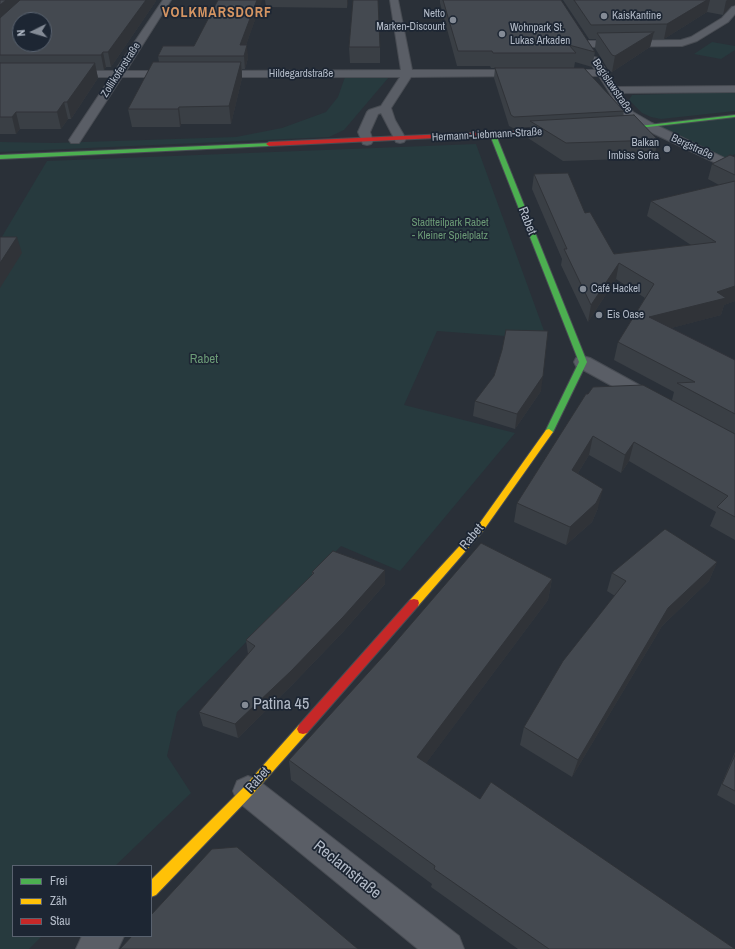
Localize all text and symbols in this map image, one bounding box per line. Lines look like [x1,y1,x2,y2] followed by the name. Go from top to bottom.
[162,5,272,21] district label: VOLKMARSDORF
[376,7,445,33] place label: Netto Marken-Discount
[612,9,661,23] place label: KaisKantine
[599,11,609,21] marker: KaisKantine
[12,12,52,52] north arrow
[448,15,458,25] marker: Netto Marken-Discount
[510,21,570,47] place label: Wohnpark St. Lukas Arkaden
[14,29,28,37] text: N
[497,29,507,39] marker: Wohnpark St. Lukas Arkaden
[98,40,144,100] street label: Zollikoferstraße
[589,57,635,115] street label: Bogislawstraße
[269,67,333,81] street label: Hildegardstraße
[432,126,542,144] street label: Hermann-Liebmann-Straße
[669,132,715,162] street label: Bergstraße
[608,136,659,162] place label: Balkan Imbiss Sofra
[662,144,672,154] marker: Balkan Imbiss Sofra
[514,205,540,237] street label: Rabet
[411,216,489,242] park label: Stadtteilpark Rabet - Kleiner Spielplatz
[591,282,640,296] place label: Café Hackel
[578,284,588,294] marker: Café Hackel
[607,308,644,322] place label: Eis Oase
[594,310,604,320] marker: Eis Oase
[190,352,218,368] park label: Rabet
[457,521,487,553] street label: Rabet
[253,695,309,715] place label: Patina 45
[240,700,250,710] marker: Patina 45
[243,764,273,796] street label: Rabet
[309,837,385,903] street label: Reclamstraße
[12,865,152,937] legend
[50,873,68,889] text: Frei
[50,893,67,909] text: Zäh
[50,913,70,929] text: Stau

